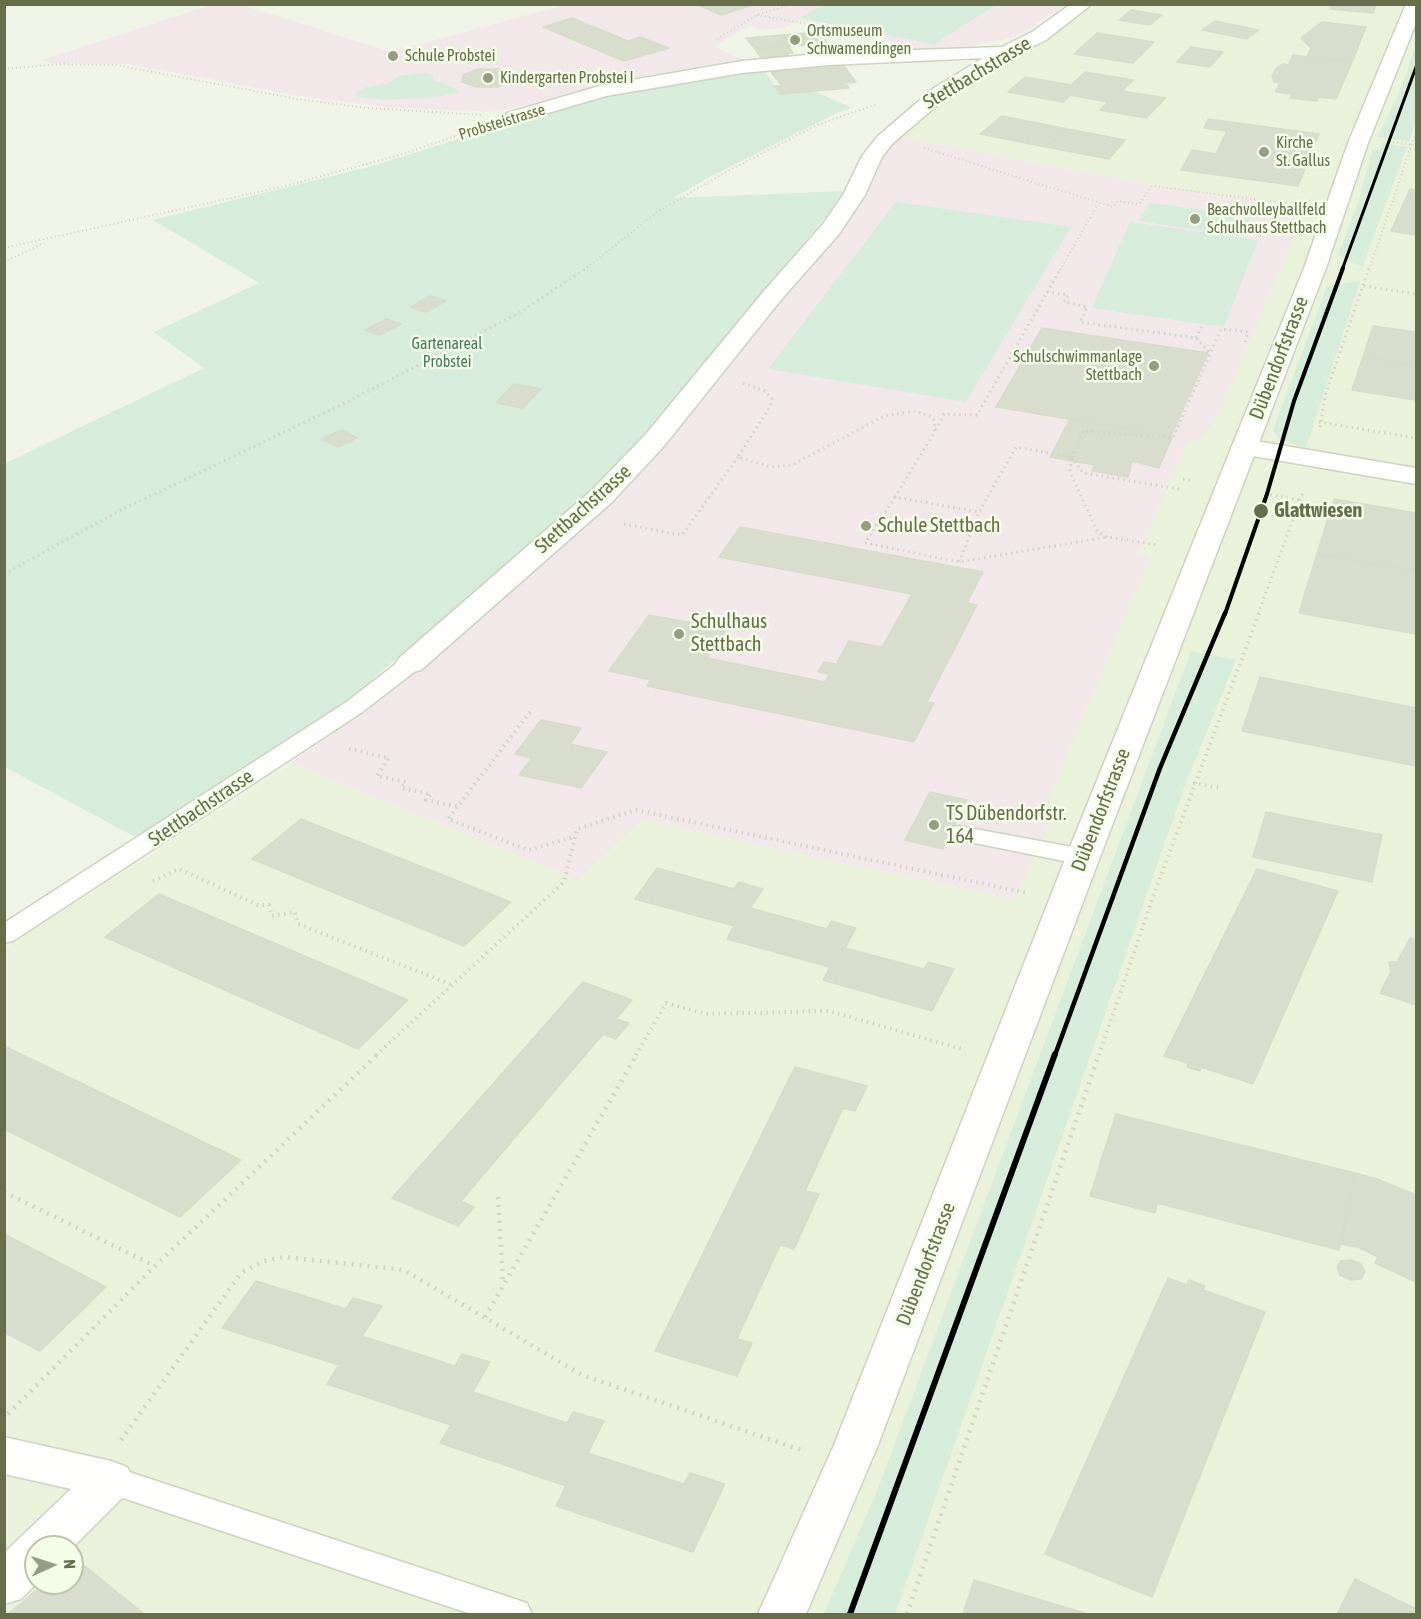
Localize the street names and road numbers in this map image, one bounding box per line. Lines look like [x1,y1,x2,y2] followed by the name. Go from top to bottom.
[919,31,1035,115] street label: Stettbachstrasse
[456,100,548,144] street label: Probsteistrasse
[1244,293,1314,423] street label: Dübendorfstrasse
[530,460,636,558] street label: Stettbachstrasse
[1066,745,1136,875] street label: Dübendorfstrasse
[144,764,258,852] street label: Stettbachstrasse
[891,1199,961,1329] street label: Dübendorfstrasse

